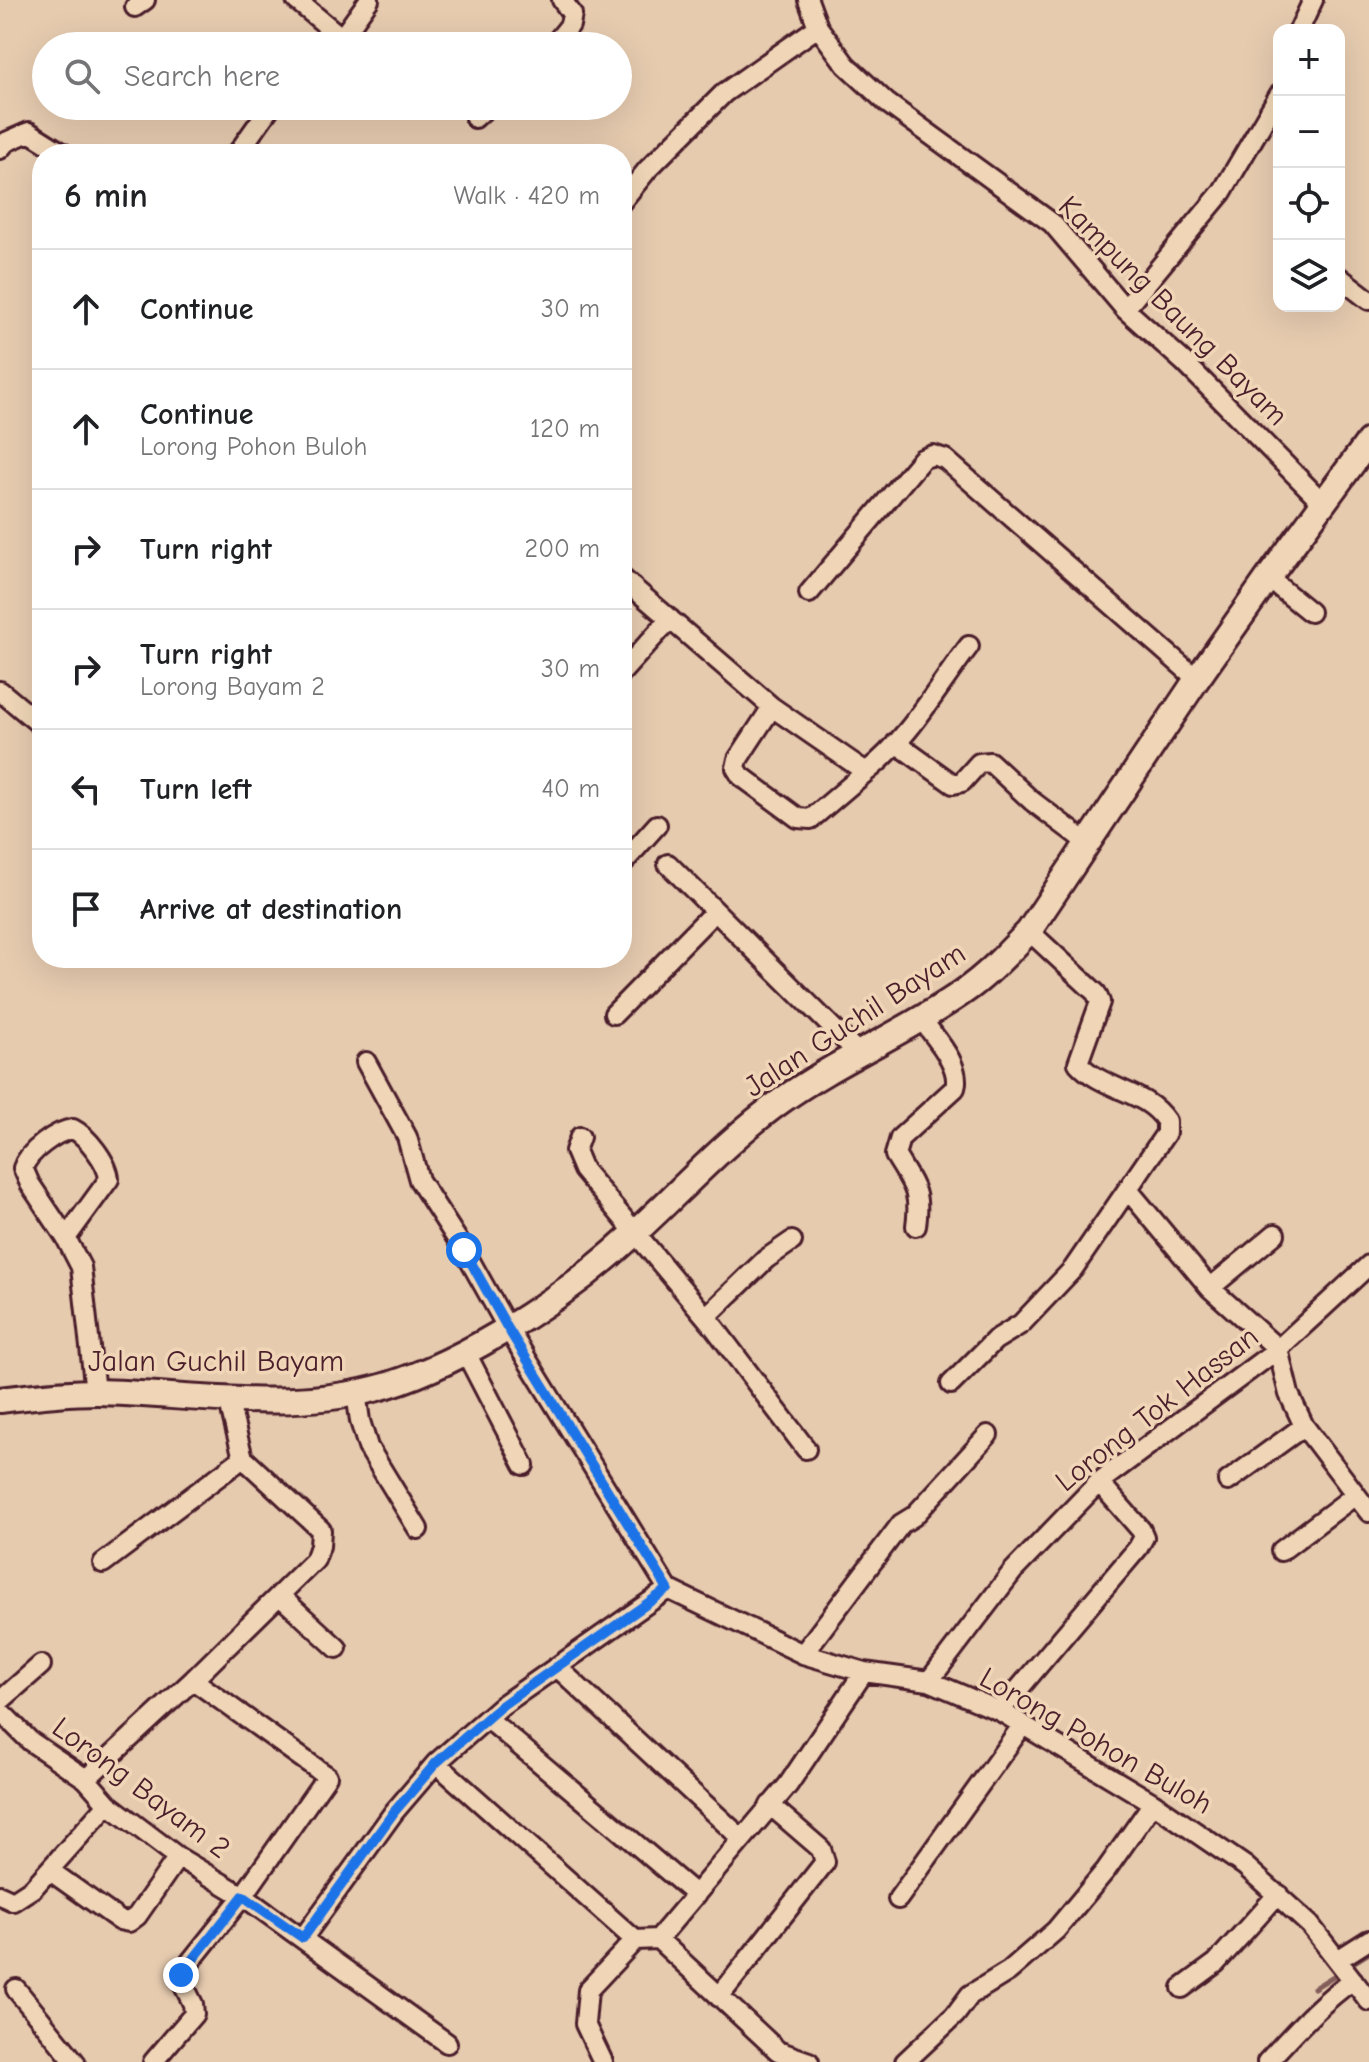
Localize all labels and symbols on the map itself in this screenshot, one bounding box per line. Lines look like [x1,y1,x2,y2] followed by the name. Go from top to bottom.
[1051,189,1295,433] street label: Kampung Baung Bayam
[738,936,972,1104] street label: Jalan Guchil Bayam
[446,1232,482,1268] route start
[1049,1319,1265,1499] street label: Lorong Tok Hassan
[88,1344,344,1379] street label: Jalan Guchil Bayam
[974,1660,1218,1822] street label: Lorong Pohon Buloh
[45,1710,237,1866] street label: Lorong Bayam 2
[163,1957,199,1993] route end

